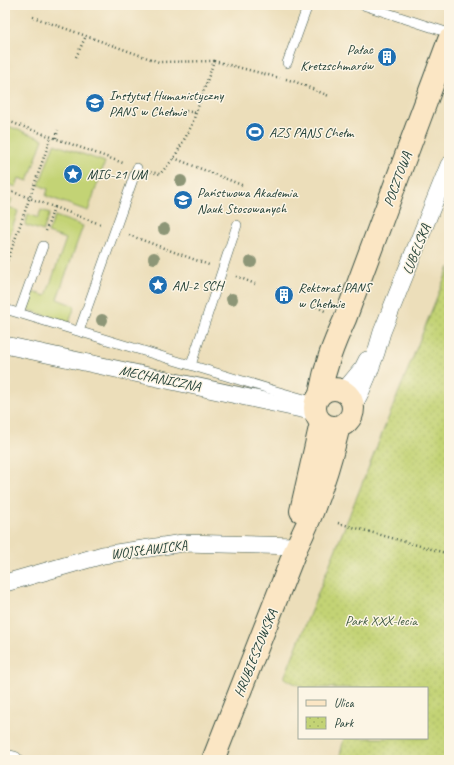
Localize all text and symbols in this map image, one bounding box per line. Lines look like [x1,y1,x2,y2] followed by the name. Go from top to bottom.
[300,41,375,74] place label: Pałac Kretzschmarów
[376,46,398,68] building icon: Pałac Kretzschmarów
[109,87,224,120] place label: Instytut Humanistyczny PANS w Chełmie
[84,92,106,114] school or university icon: Instytut Humanistyczny PANS w Chełmie
[244,121,266,143] sports icon: AZS PANS Chełm
[269,124,355,141] place label: AZS PANS Chełm
[380,149,416,209] street label: POCZTOWA
[62,163,84,185] place icon: MIG-21 UM
[87,166,149,183] place label: MIG-21 UM
[197,184,298,217] place label: Państwowa Akademia Nauk Stosowanych
[172,189,194,211] school or university icon: Państwowa Akademia Nauk Stosowanych
[399,221,435,277] street label: LUBELSKA
[147,274,169,296] place icon: AN-2 SCH
[172,277,225,294] place label: AN-2 SCH
[298,279,373,312] place label: Rektorat PANS w Chełmie
[273,284,295,306] building icon: Rektorat PANS w Chełmie
[118,362,203,396] street label: MECHANICZNA
[110,536,189,563] street label: WOJSŁAWICKA
[230,606,281,700] street label: HRUBIESZOWSKA
[345,612,418,629] park label: Park XXX-lecia
[298,687,428,739] legend
[334,695,355,711] text: Ulica
[334,715,355,731] text: Park

